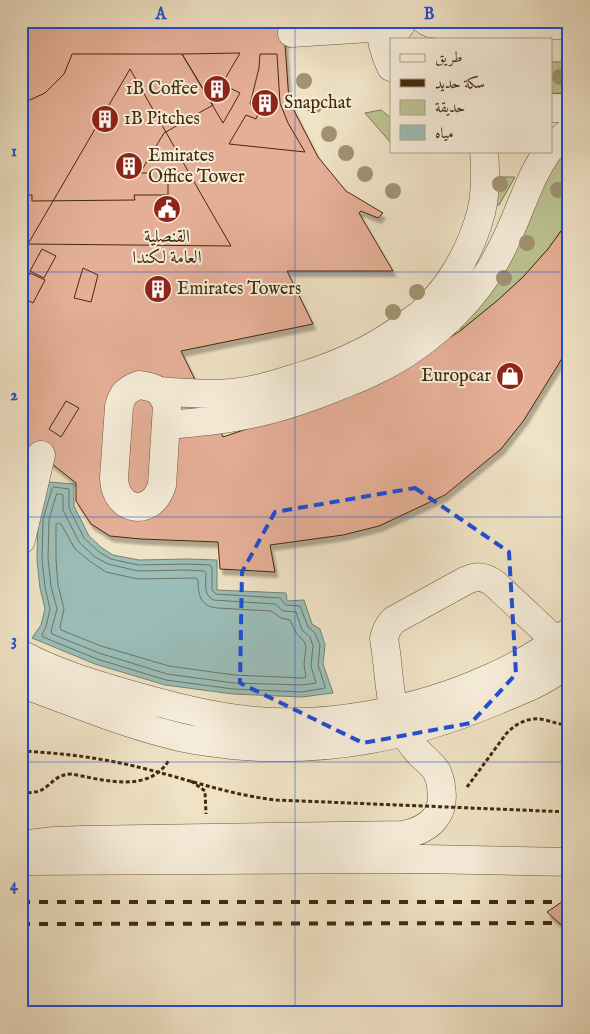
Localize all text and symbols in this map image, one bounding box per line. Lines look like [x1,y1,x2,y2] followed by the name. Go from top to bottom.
[155,5,168,25] text: A
[424,5,435,25] text: B
[390,38,552,152] legend
[435,48,462,67] text: طريق
[202,74,232,104] building icon: 1B Coffee
[435,74,485,93] text: سكة حديد
[126,78,198,101] place label: 1B Coffee
[250,88,280,118] building icon: Snapchat
[284,92,352,115] place label: Snapchat
[435,98,465,117] text: حديقة
[90,104,120,134] building icon: 1B Pitches
[124,108,200,131] place label: 1B Pitches
[435,124,453,143] text: مياه
[11,142,17,162] text: 1
[148,145,245,189] place label: Emirates Office Tower
[114,151,144,181] building icon: Emirates Office Tower
[152,194,182,224] public building icon: القنصلية العامة لكندا
[132,226,202,270] place label: القنصلية العامة لكندا
[143,274,173,304] building icon: Emirates Towers
[177,278,301,301] place label: Emirates Towers
[495,361,525,391] shop icon: Europcar
[421,365,491,388] place label: Europcar
[10,386,18,406] text: 2
[11,631,17,651] text: 3
[10,876,19,896] text: 4

